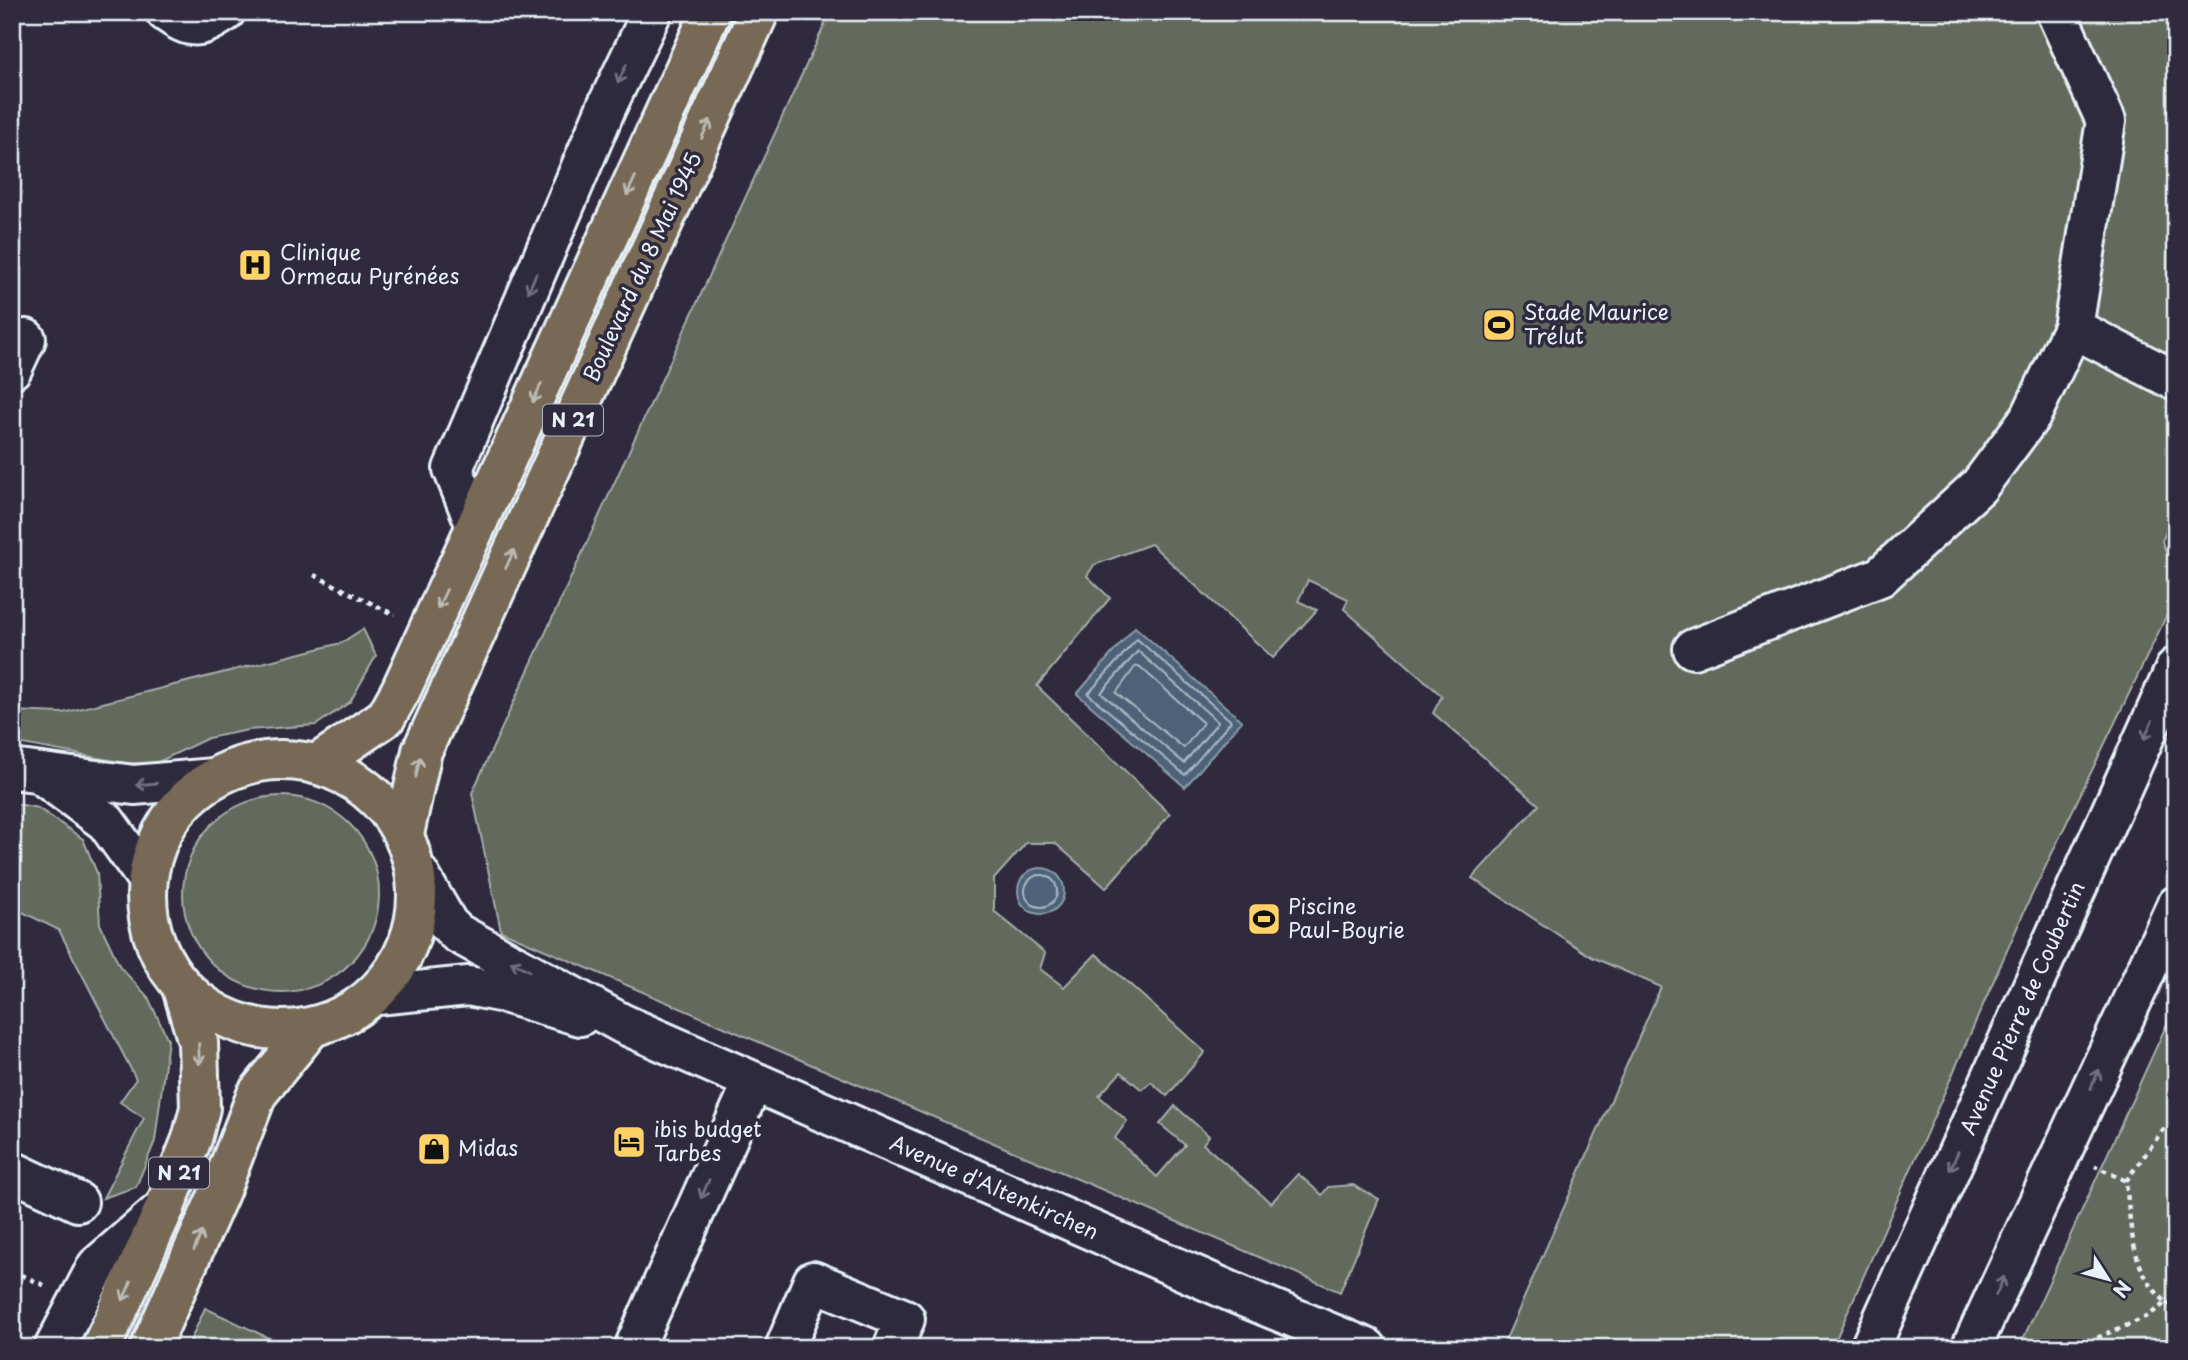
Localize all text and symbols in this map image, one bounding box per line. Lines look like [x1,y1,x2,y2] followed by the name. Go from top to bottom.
[615,63,629,84] one-way arrow
[700,119,713,140] one-way arrow
[574,146,709,386] street label: Boulevard du 8 Mai 1945
[624,175,637,196] one-way arrow
[280,235,459,291] place label: Clinique Ormeau Pyrénées
[236,246,274,284] hospital icon: Clinique Ormeau Pyrénées
[525,272,538,293] one-way arrow
[1524,295,1669,351] place label: Stade Maurice Trélut
[1480,306,1518,344] sports icon: Stade Maurice Trélut
[530,381,543,403] one-way arrow
[543,404,603,436] road number: N 21
[504,549,517,570] one-way arrow
[435,588,448,610] one-way arrow
[2141,719,2154,740] one-way arrow
[412,756,426,779] one-way arrow
[135,778,158,791] one-way arrow
[1951,875,2092,1139] street label: Avenue Pierre de Coubertin
[1288,889,1405,945] place label: Piscine Paul-Boyrie
[1245,900,1283,938] sports icon: Piscine Paul-Boyrie
[510,959,531,973] one-way arrow
[192,1042,205,1065] one-way arrow
[2089,1069,2103,1090] one-way arrow
[654,1112,762,1168] place label: ibis budget Tarbes
[610,1123,648,1161] hotel icon: ibis budget Tarbes
[885,1126,1104,1247] street label: Avenue d'Altenkirchen
[415,1130,453,1168] shop icon: Midas
[458,1131,518,1163] place label: Midas
[1947,1150,1960,1171] one-way arrow
[149,1158,209,1189] road number: N 21
[698,1178,711,1199] one-way arrow
[192,1230,205,1252] one-way arrow
[2072,1244,2142,1314] north arrow
[2107,1275,2138,1304] text: N
[1994,1276,2007,1297] one-way arrow
[120,1280,133,1302] one-way arrow

